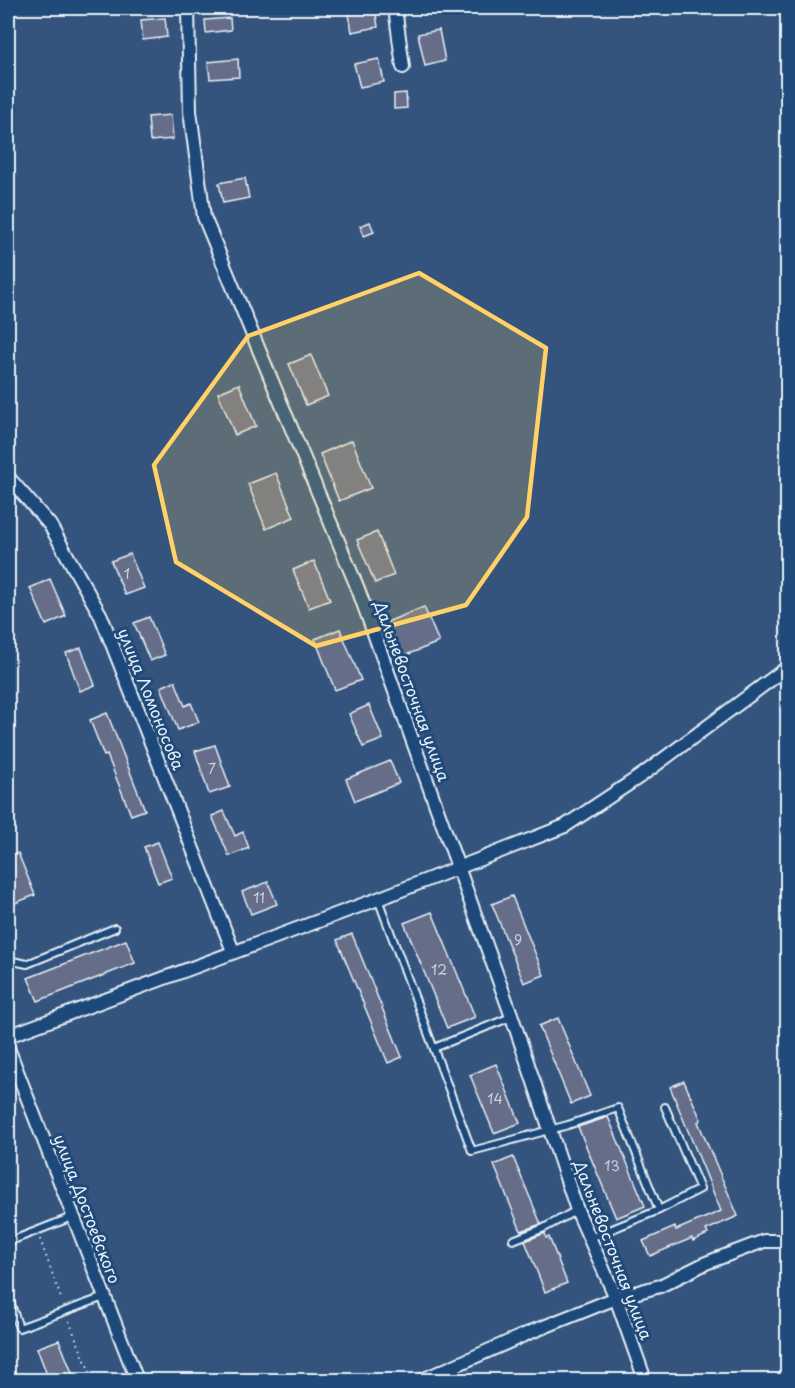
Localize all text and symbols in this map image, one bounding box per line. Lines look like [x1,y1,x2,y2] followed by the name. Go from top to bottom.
[124,563,130,584] house number: 1
[369,596,457,784] street label: Дальневосточная улица
[113,624,191,773] street label: улица Ломоносова
[208,758,216,779] house number: 7
[253,887,265,908] house number: 11
[514,929,522,950] house number: 9
[431,959,447,980] house number: 12
[487,1088,503,1109] house number: 14
[48,1131,127,1287] street label: улица Достоевского
[568,1155,659,1343] street label: Дальневосточная улица
[604,1155,620,1176] house number: 13

